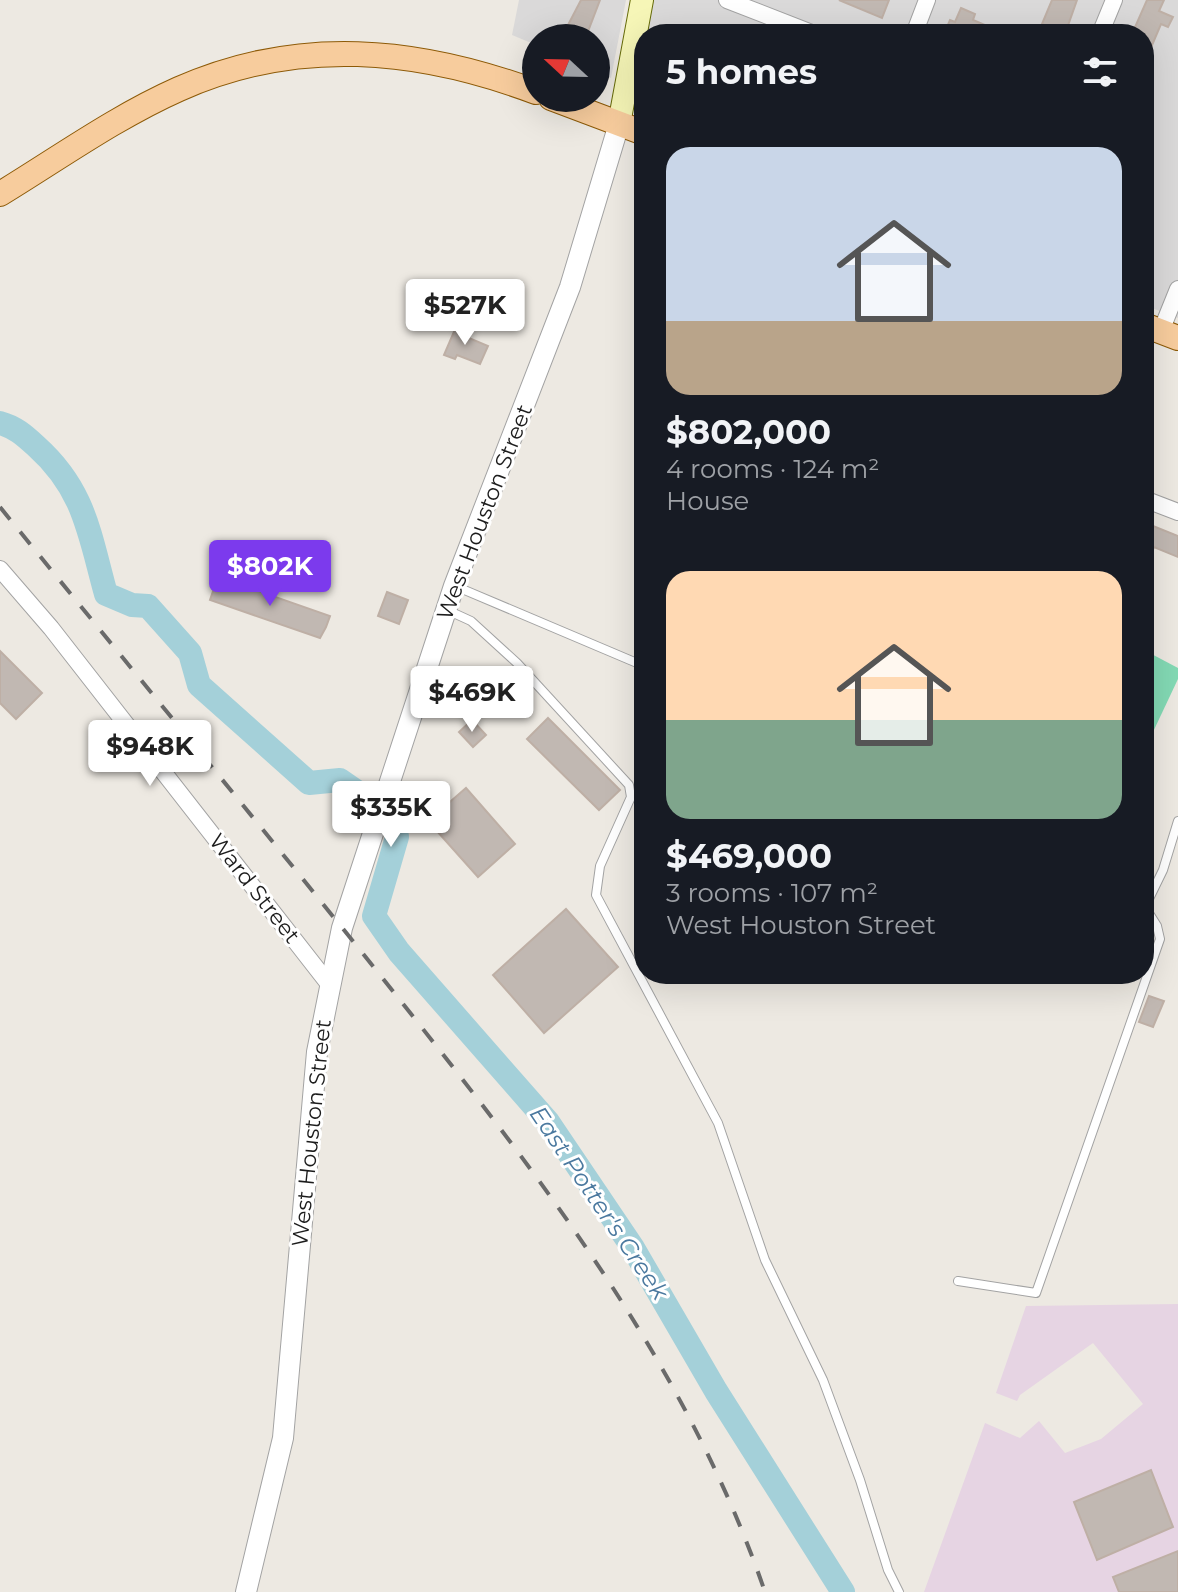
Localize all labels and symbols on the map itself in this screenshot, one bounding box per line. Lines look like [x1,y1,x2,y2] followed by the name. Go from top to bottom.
[522,24,610,112] north arrow
[409,279,521,347] pin: $527K
[431,401,538,624] street label: West Houston Street
[214,540,326,608] pin: $802K
[416,666,528,734] pin: $469K
[94,720,206,788] pin: $948K
[335,781,447,849] pin: $335K
[203,828,306,949] street label: Ward Street
[286,1018,337,1248] street label: West Houston Street
[524,1100,676,1307] water label: East Potter's Creek

